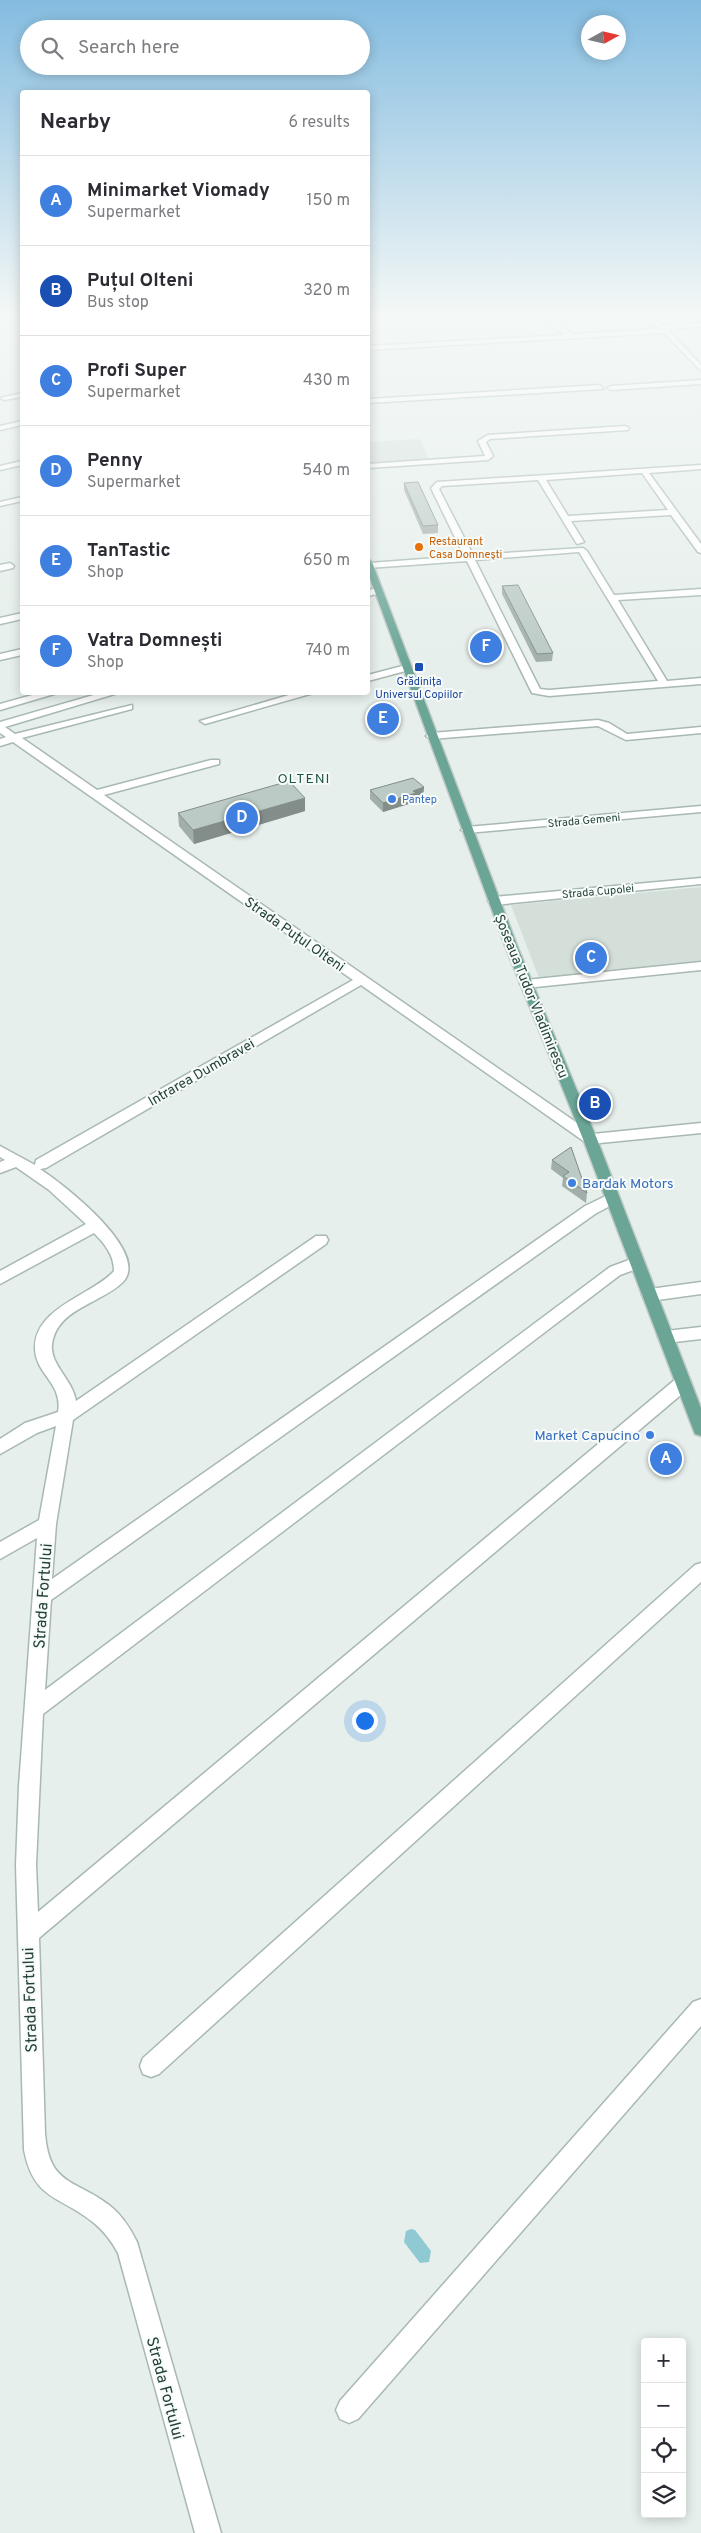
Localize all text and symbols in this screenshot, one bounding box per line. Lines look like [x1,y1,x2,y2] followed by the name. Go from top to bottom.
[581,15,626,60] north arrow
[20,20,370,75] search box
[38,34,66,62] icon: search
[78,36,180,60] text: Search here
[40,109,111,136] text: Nearby
[288,113,350,133] text: 6 results
[87,179,270,203] text: Minimarket Viomady
[50,191,62,211] text: A
[307,191,350,211] text: 150 m
[87,203,181,223] text: Supermarket
[87,269,194,293] text: Puțul Olteni
[50,281,62,301] text: B
[303,281,350,301] text: 320 m
[87,293,149,313] text: Bus stop
[87,359,187,383] text: Profi Super
[51,371,61,391] text: C
[303,371,350,391] text: 430 m
[87,383,181,403] text: Supermarket
[87,449,143,473] text: Penny
[50,461,62,481] text: D
[302,461,350,481] text: 540 m
[87,473,181,493] text: Supermarket
[429,535,502,562] place label: Restaurant Casa Domnești
[87,539,171,563] text: TanTastic
[413,541,425,553] marker: Restaurant Casa Domnești
[51,551,61,571] text: E
[303,551,350,571] text: 650 m
[87,563,124,583] text: Shop
[470,628,502,666] pin: F
[87,629,222,653] text: Vatra Domnești
[51,641,61,661] text: F
[306,641,350,661] text: 740 m
[87,653,124,673] text: Shop
[413,661,425,673] marker: Grădinița Universul Copiilor
[375,675,463,702] place label: Grădinița Universul Copiilor
[367,700,399,738] pin: E
[277,771,331,788] district label: OLTENI
[386,793,398,805] marker: Pantep
[402,793,437,807] place label: Pantep
[226,799,258,837] pin: D
[547,811,621,831] street label: Strada Gemeni
[561,882,635,902] street label: Strada Cupolei
[241,894,348,976] street label: Strada Puțul Olteni
[490,912,571,1081] street label: Șoseaua Tudor Vladimirescu
[575,939,607,977] pin: C
[145,1036,258,1111] street label: Intrarea Dumbravei
[579,1085,611,1123] pin: B
[582,1176,674,1193] place label: Bardak Motors
[566,1177,578,1189] marker: Bardak Motors
[534,1428,640,1445] place label: Market Capucino
[644,1429,656,1441] marker: Market Capucino
[650,1440,682,1478] pin: A
[30,1543,58,1649] street label: Strada Fortului
[352,1708,378,1734] your location
[19,1947,43,2053] street label: Strada Fortului
[141,2335,187,2442] street label: Strada Fortului
[641,2338,686,2518] map controls
[641,2338,686,2383] button: +
[641,2383,686,2428] button: −
[641,2428,686,2473] button: locate
[641,2473,686,2518] button: layers

